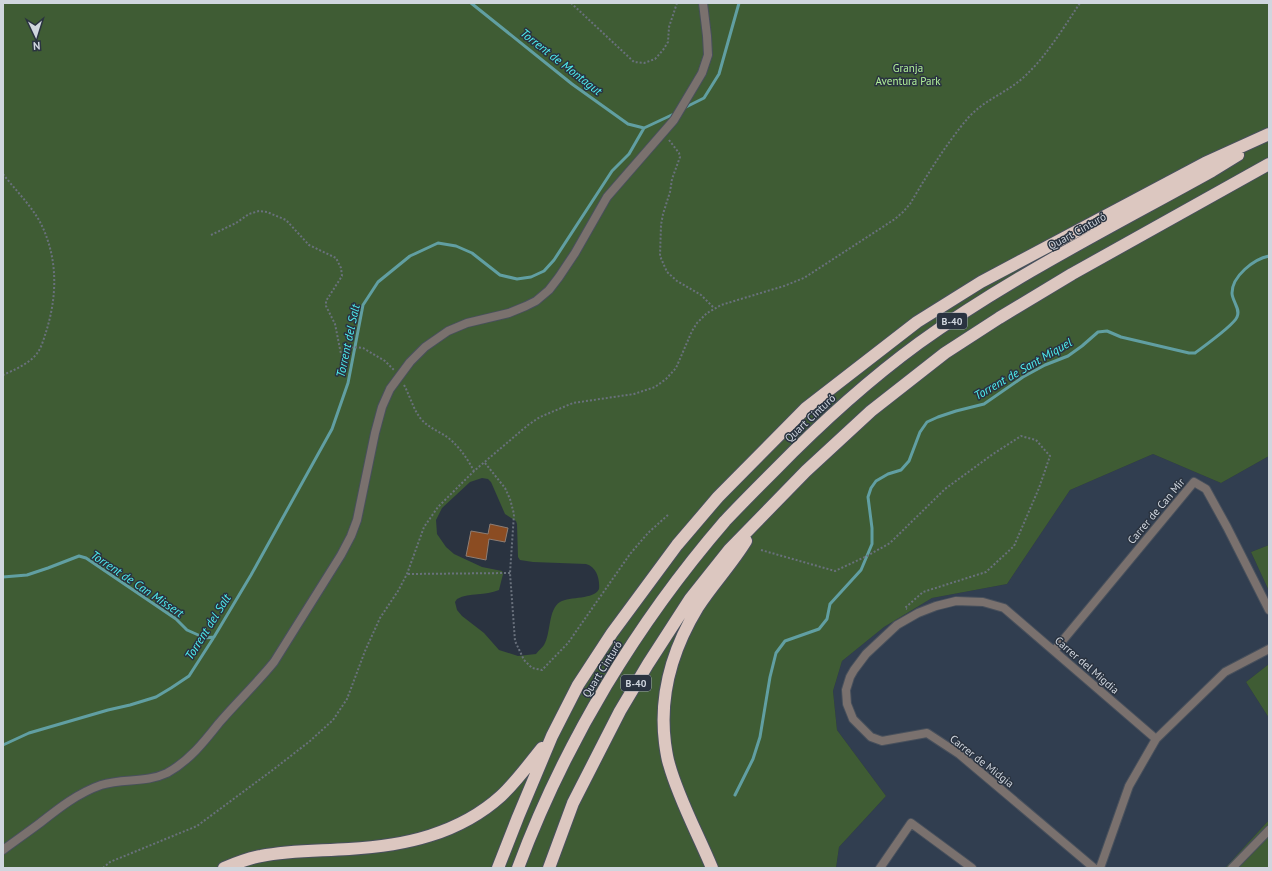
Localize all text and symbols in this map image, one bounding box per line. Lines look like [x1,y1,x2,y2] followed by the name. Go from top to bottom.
[16,16,56,56] north arrow
[518,25,606,99] water label: Torrent de Montagut
[33,39,41,53] text: N
[876,61,941,88] park label: Granja Aventura Park
[1046,209,1109,253] street label: Quart Cinturó
[332,302,363,379] water label: Torrent del Salt
[937,313,967,329] road number: B-40
[971,334,1075,403] water label: Torrent de Sant Miquel
[782,391,838,445] street label: Quart Cinturó
[1124,475,1188,547] street label: Carrer de Can Mir
[88,547,188,621] water label: Torrent de Can Missert
[181,590,234,662] water label: Torrent del Salt
[1052,633,1122,697] street label: Carrer del Migdia
[579,638,625,700] street label: Quart Cinturó
[621,675,651,691] road number: B-40
[947,732,1017,790] street label: Carrer de Midgia

